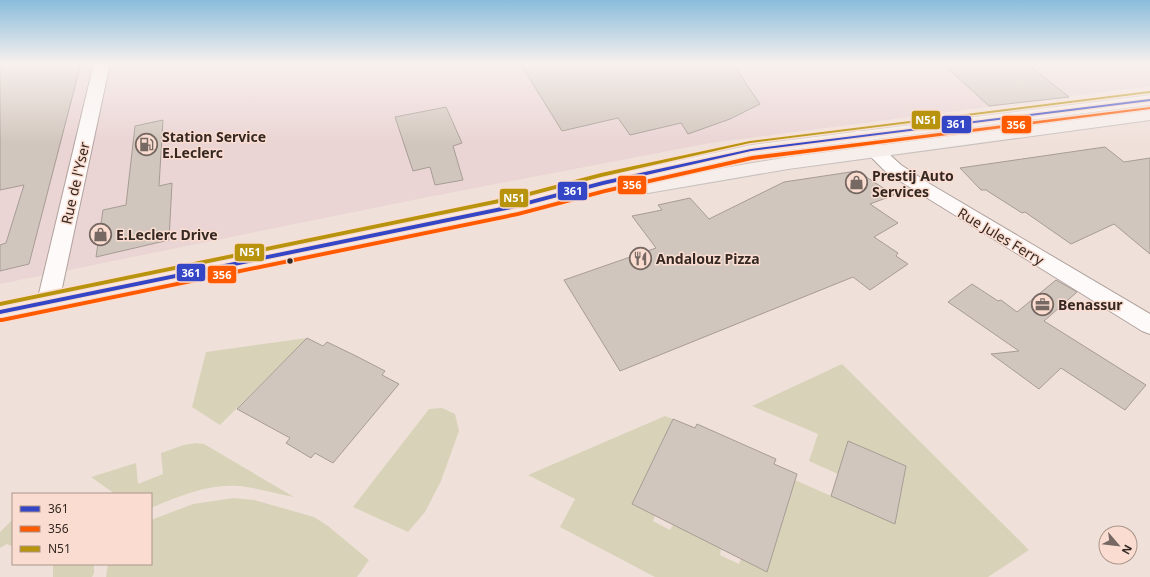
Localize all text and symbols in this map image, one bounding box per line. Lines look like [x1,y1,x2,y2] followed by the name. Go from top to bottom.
[911,110,941,130] line badge: N51
[915,112,937,127] text: N51
[941,115,972,134] line badge: 361
[1001,115,1032,134] line badge: 356
[947,116,965,131] text: 361
[1007,117,1025,132] text: 356
[162,127,266,162] place label: Station Service E.Leclerc
[134,131,160,157] fuel station icon: Station Service E.Leclerc
[56,140,94,226] street label: Rue de l'Yser
[872,166,954,201] place label: Prestij Auto Services
[843,170,869,196] shop icon: Prestij Auto Services
[617,175,647,195] line badge: 356
[623,177,641,192] text: 356
[557,181,588,201] line badge: 361
[564,183,582,198] text: 361
[499,188,529,208] line badge: N51
[503,190,525,205] text: N51
[954,203,1048,270] street label: Rue Jules Ferry
[88,221,114,247] shop icon: E.Leclerc Drive
[116,225,218,244] place label: E.Leclerc Drive
[234,243,265,262] line badge: N51
[239,244,261,259] text: N51
[628,245,654,271] restaurant icon: Andalouz Pizza
[656,249,760,268] place label: Andalouz Pizza
[285,256,295,266] unlabelled marker
[176,263,206,282] line badge: 361
[182,265,200,280] text: 361
[207,265,237,284] line badge: 356
[213,267,231,282] text: 356
[1030,291,1056,317] office icon: Benassur
[1058,295,1123,314] place label: Benassur
[12,493,152,565] legend
[48,500,69,517] text: 361
[48,520,69,537] text: 356
[1098,525,1138,565] north arrow
[48,540,71,557] text: N51
[1119,542,1136,557] text: N

